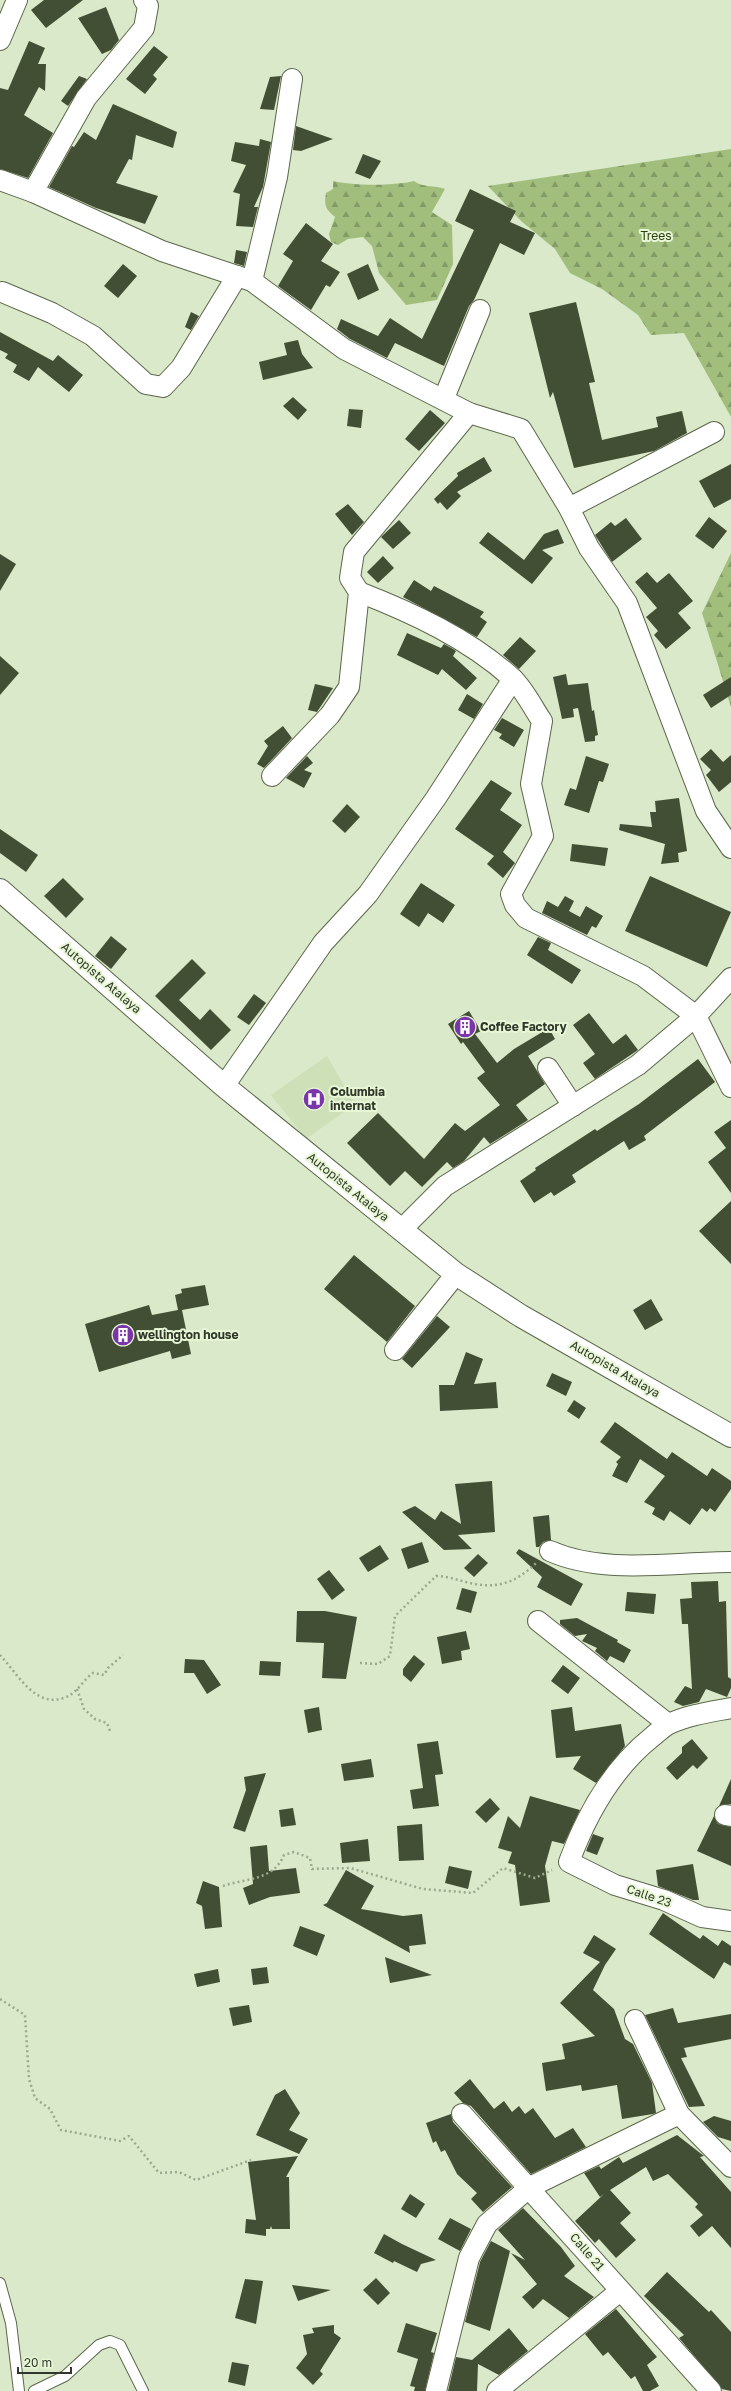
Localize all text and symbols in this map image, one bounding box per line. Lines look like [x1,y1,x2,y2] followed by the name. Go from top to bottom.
[640,228,672,243] park label: Trees
[58,939,144,1017] street label: Autopista Atalaya
[452,1014,478,1040] building icon: Coffee Factory
[480,1019,567,1034] place label: Coffee Factory
[330,1084,385,1113] place label: Columbia internat
[301,1086,327,1112] hospital icon: Columbia internat
[304,1149,392,1224] street label: Autopista Atalaya
[110,1322,136,1348] building icon: wellington house
[138,1327,239,1342] place label: wellington house
[568,1337,663,1400] street label: Autopista Atalaya
[625,1881,674,1910] street label: Calle 23
[567,2230,608,2274] street label: Calle 21
[18,2349,71,2375] scale bar
[24,2355,52,2370] text: 20 m

